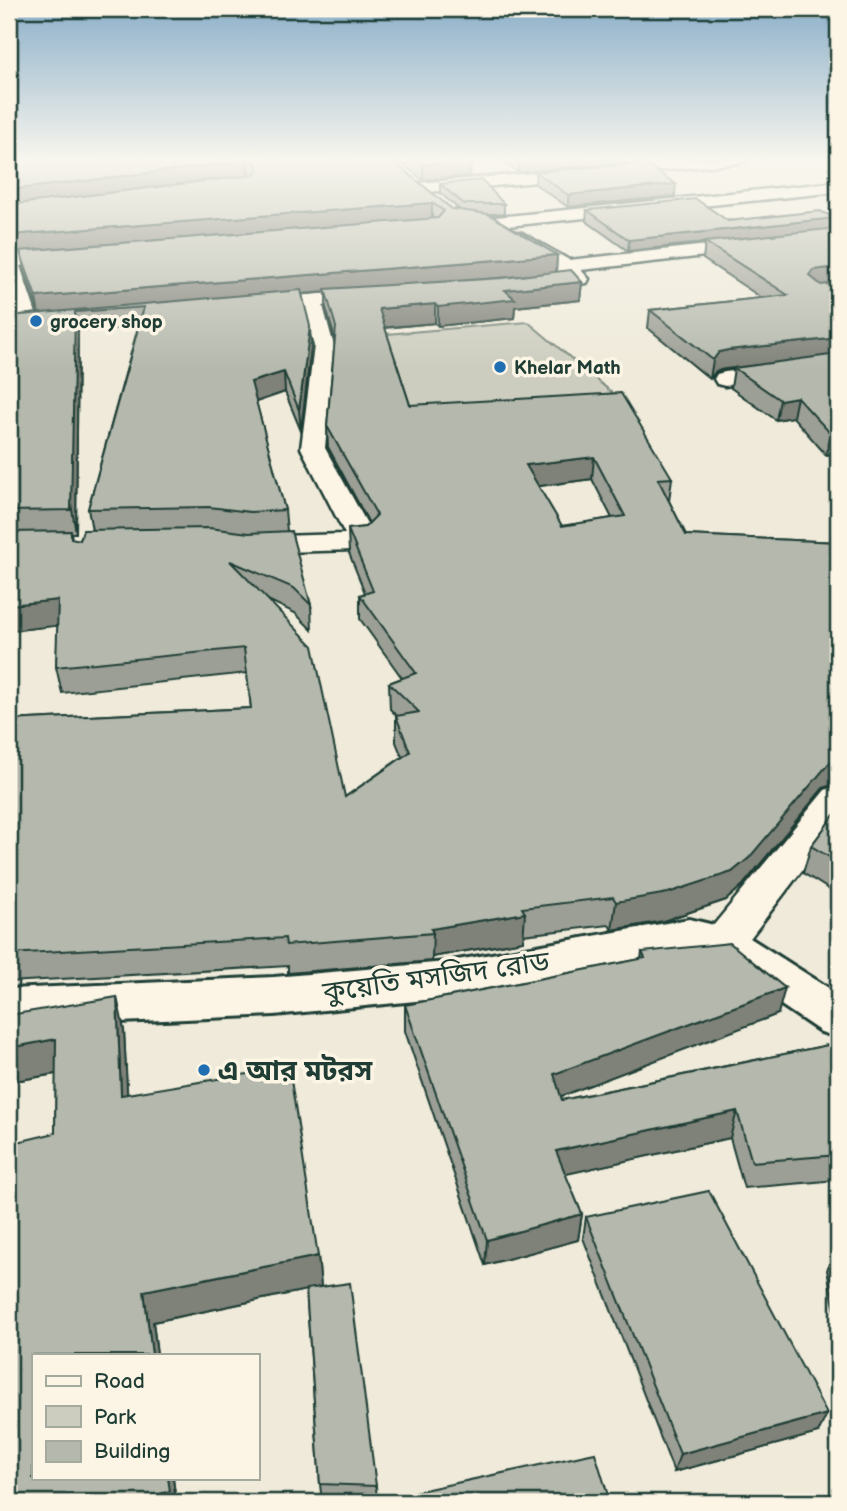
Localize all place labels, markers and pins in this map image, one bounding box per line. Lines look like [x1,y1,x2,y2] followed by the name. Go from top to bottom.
[50,311,163,334] place label: grocery shop
[28,313,44,329] marker: grocery shop
[514,357,621,380] place label: Khelar Math
[492,359,508,375] marker: Khelar Math
[218,1054,373,1088] place label: এ আর মটরস
[196,1062,212,1078] marker: এ আর মটরস

